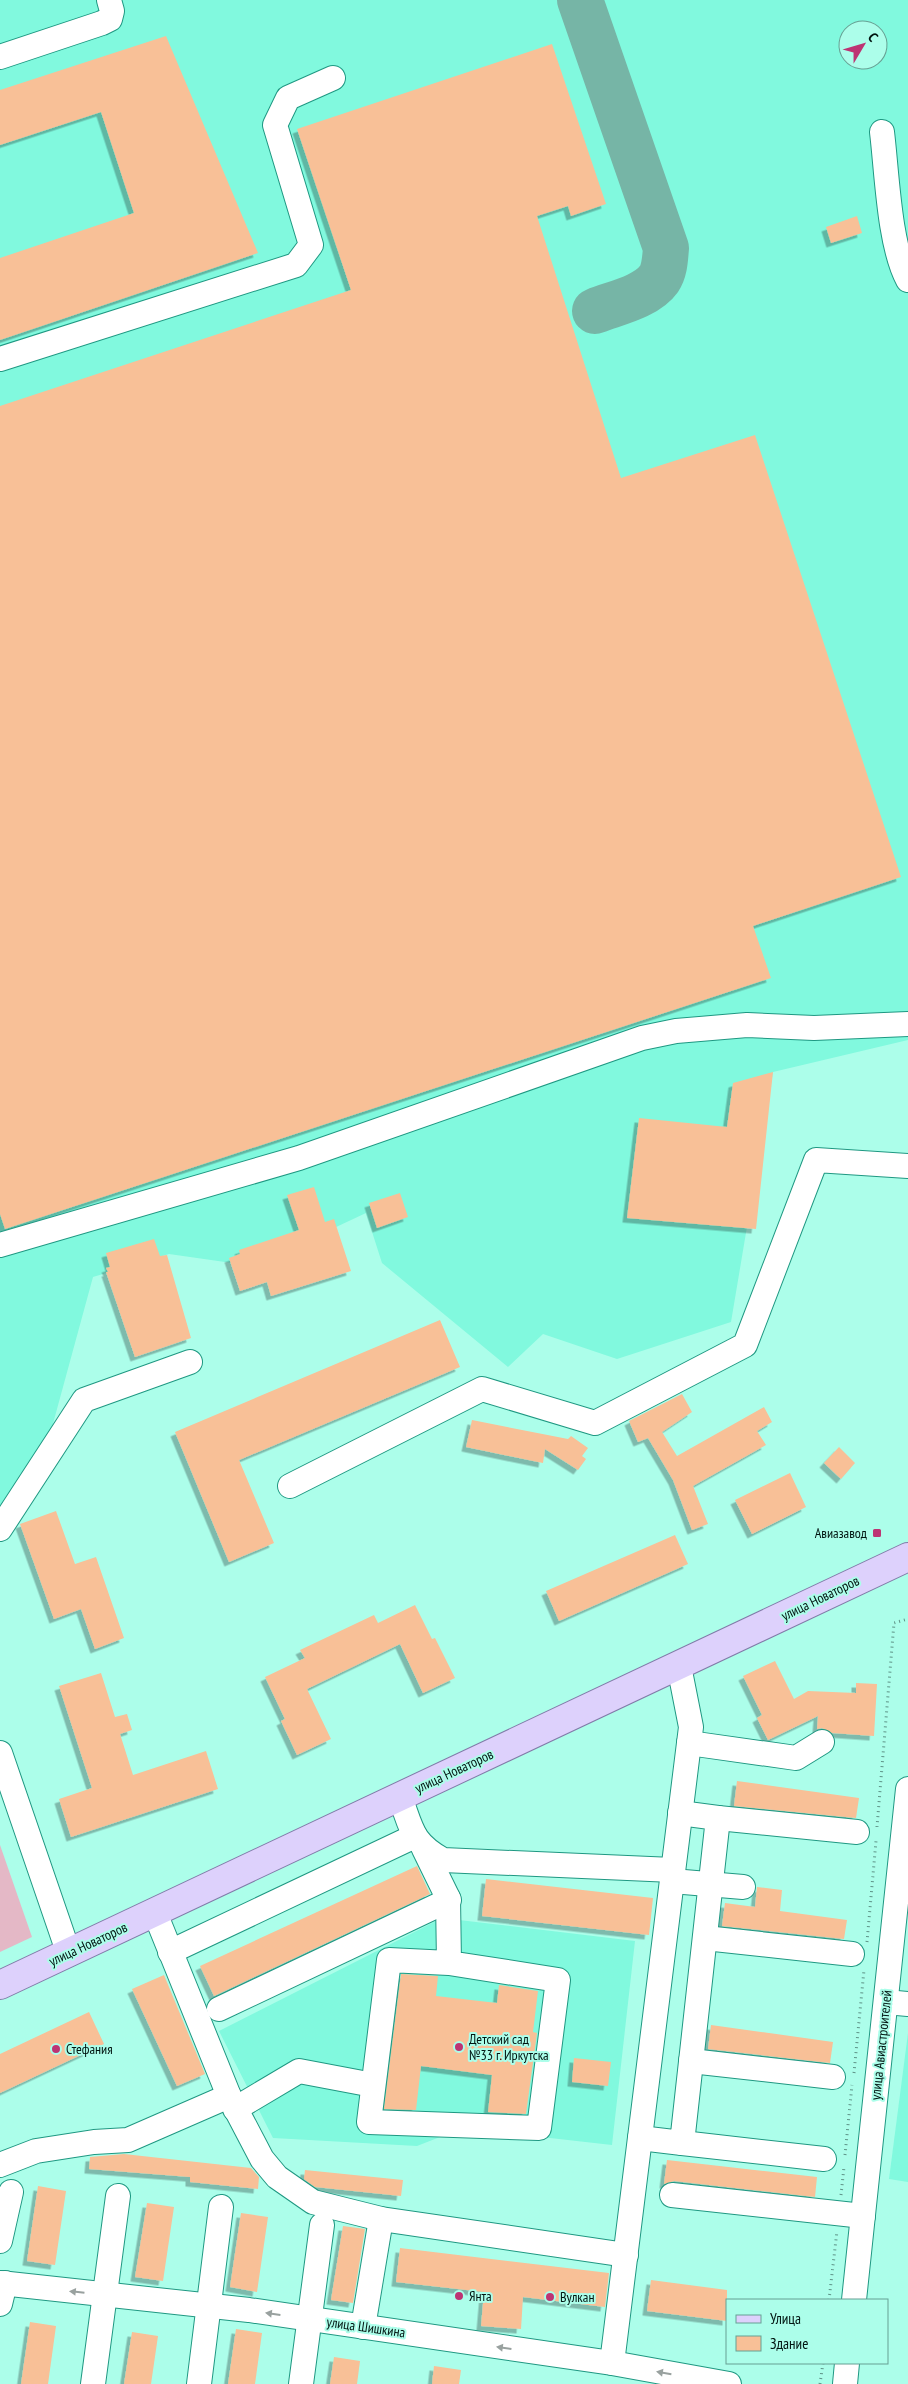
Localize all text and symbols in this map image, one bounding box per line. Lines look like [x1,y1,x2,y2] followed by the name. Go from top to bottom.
[838,20,888,70] north arrow
[864,29,883,46] text: С
[815,1524,867,1542] place label: Авиазавод
[871,1527,883,1539] marker: Авиазавод
[778,1571,862,1625] street label: улица Новаторов
[412,1745,496,1797] street label: улица Новаторов
[46,1918,130,1970] street label: улица Новаторов
[866,1989,896,2101] street label: улица Авиастроителей
[469,2030,549,2064] place label: Детский сад №33 г. Иркутска
[66,2040,113,2058] place label: Стефания
[453,2041,465,2053] marker: Детский сад №33 г. Иркутска
[50,2043,62,2055] marker: Стефания
[69,2287,85,2295] one-way arrow
[469,2287,492,2305] place label: Янта
[560,2288,594,2306] place label: Вулкан
[453,2290,465,2302] marker: Янта
[544,2291,556,2303] marker: Вулкан
[726,2299,888,2364] legend
[770,2309,801,2328] text: Улица
[265,2310,281,2318] one-way arrow
[326,2313,406,2341] street label: улица Шишкина
[770,2334,808,2353] text: Здание
[495,2343,511,2351] one-way arrow
[656,2368,672,2376] one-way arrow

